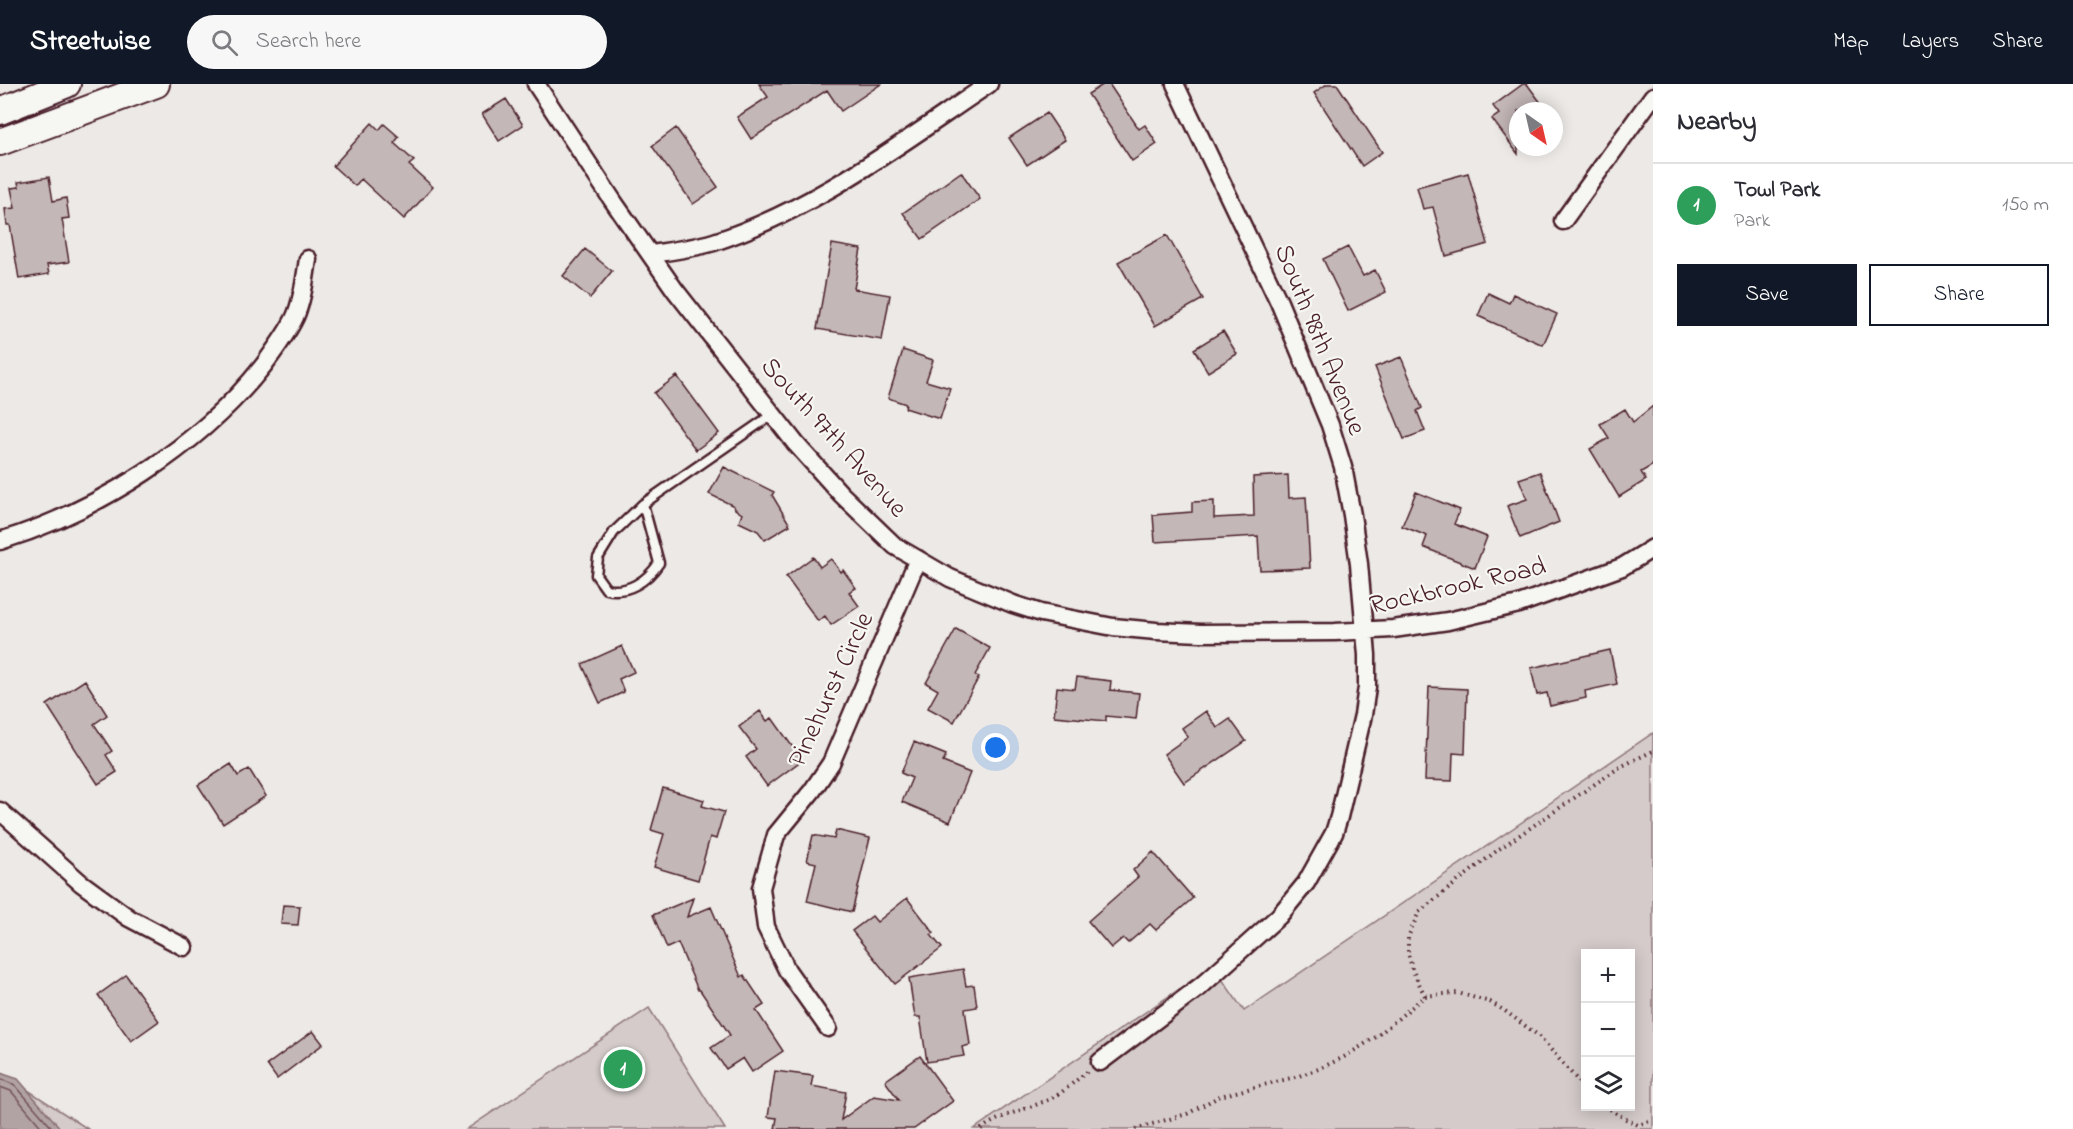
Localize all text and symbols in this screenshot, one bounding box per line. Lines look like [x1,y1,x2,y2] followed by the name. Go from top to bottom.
[187,15,607,69] search box
[30,22,151,63] text: Streetwise
[208,26,241,59] icon: search
[256,26,361,58] text: Search here
[1833,27,1869,57] text: Map
[1902,27,1959,57] text: Layers
[1992,27,2043,57] text: Share
[1509,102,1563,156] north arrow
[1677,104,1756,142] text: Nearby
[1734,175,1820,207] text: Towl Park
[1693,191,1700,220] text: 1
[2002,191,2049,220] text: 150 m
[1734,207,1770,236] text: Park
[1263,239,1375,442] street label: South 98th Avenue
[1677,264,1857,326] button: Save
[1869,264,2049,326] button: Share
[750,349,916,528] street label: South 97th Avenue
[1366,548,1550,626] street label: Rockbrook Road
[779,605,885,774] street label: Pinehurst Circle
[981,733,1010,762] your location
[1581,949,1635,1111] map controls
[1581,949,1635,1003] button: +
[1581,1003,1635,1057] button: −
[604,1046,642,1092] pin: 1
[1581,1057,1635,1111] button: layers

